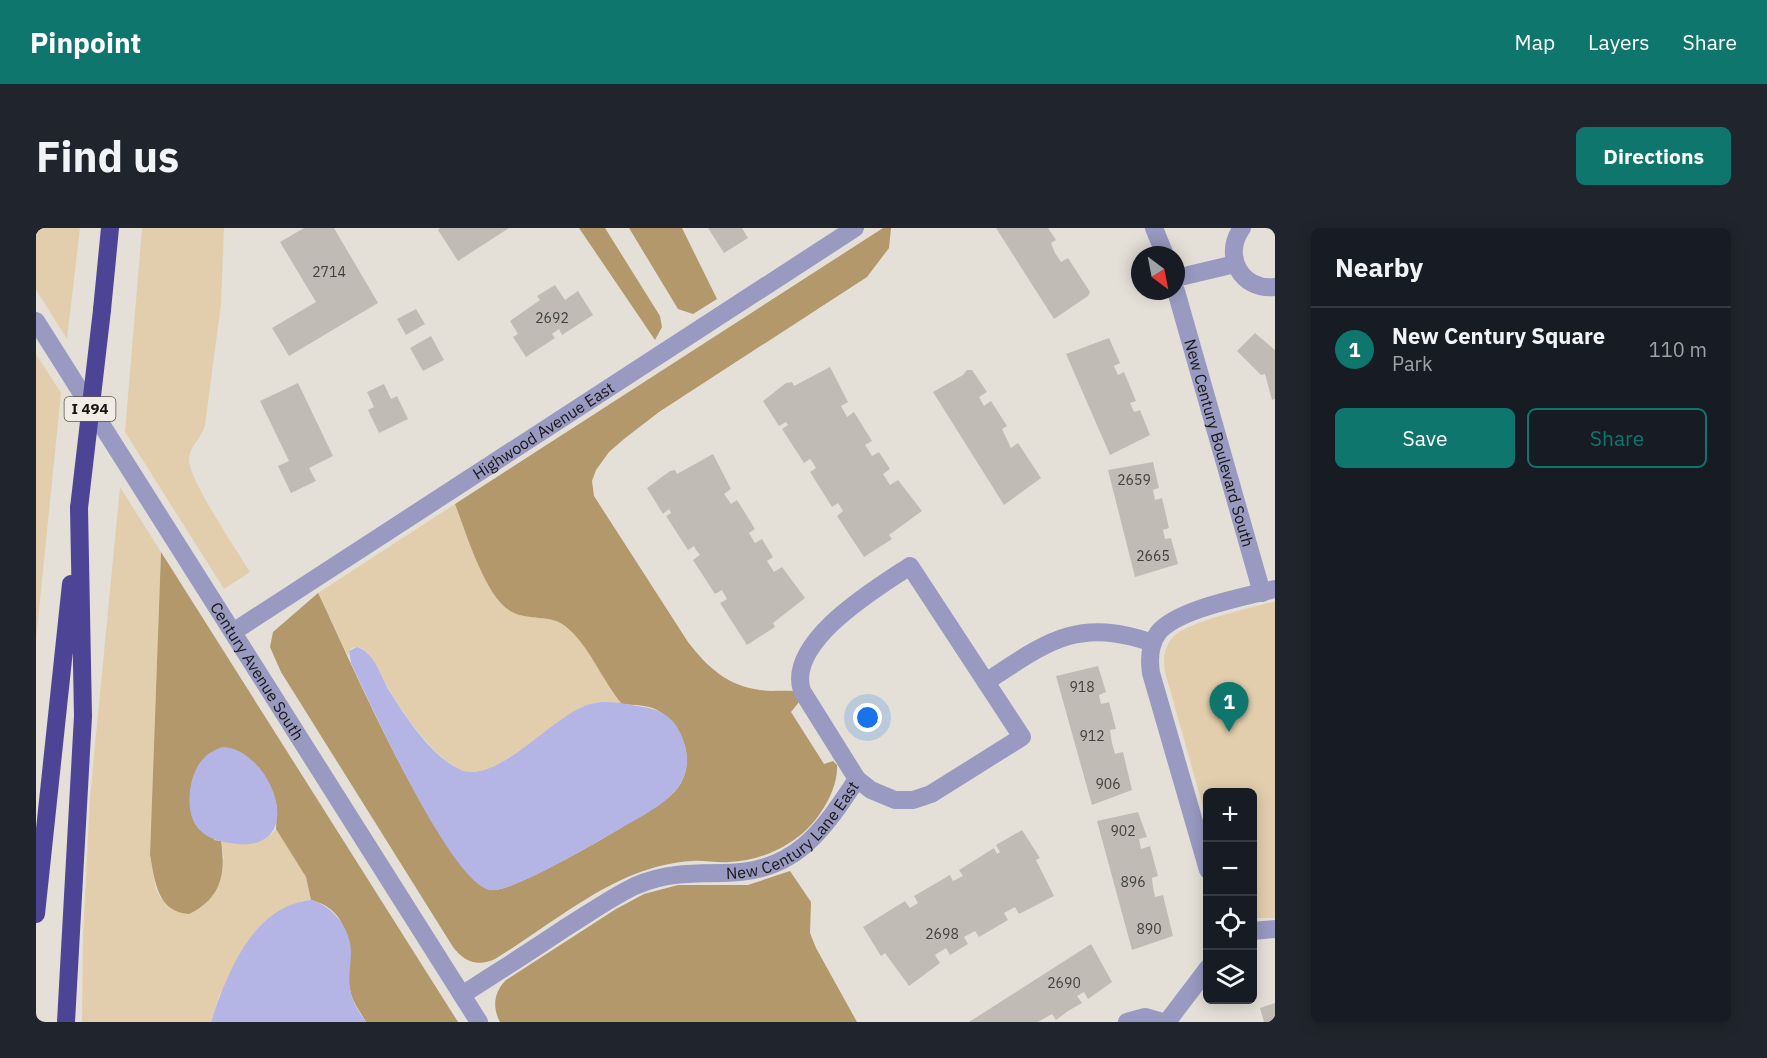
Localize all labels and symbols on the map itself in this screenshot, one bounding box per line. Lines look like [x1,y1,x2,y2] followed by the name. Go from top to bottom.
[1131,246,1185,300] north arrow
[312,263,346,281] house number: 2714
[535,309,569,327] house number: 2692
[1180,337,1258,549] street label: New Century Boulevard South
[469,377,618,484] street label: Highwood Avenue East
[64,397,116,421] road number: I 494
[1117,471,1151,489] house number: 2659
[1136,547,1170,565] house number: 2665
[206,598,308,744] street label: Century Avenue South
[1069,678,1095,696] house number: 918
[1210,682,1248,732] pin: 1
[853,703,882,732] your location
[1079,727,1105,745] house number: 912
[1095,775,1121,793] house number: 906
[726,777,863,883] street label: New Century Lane East
[1110,822,1136,840] house number: 902
[1120,873,1146,891] house number: 896
[1136,920,1162,938] house number: 890
[925,925,959,943] house number: 2698
[1047,974,1081,992] house number: 2690

